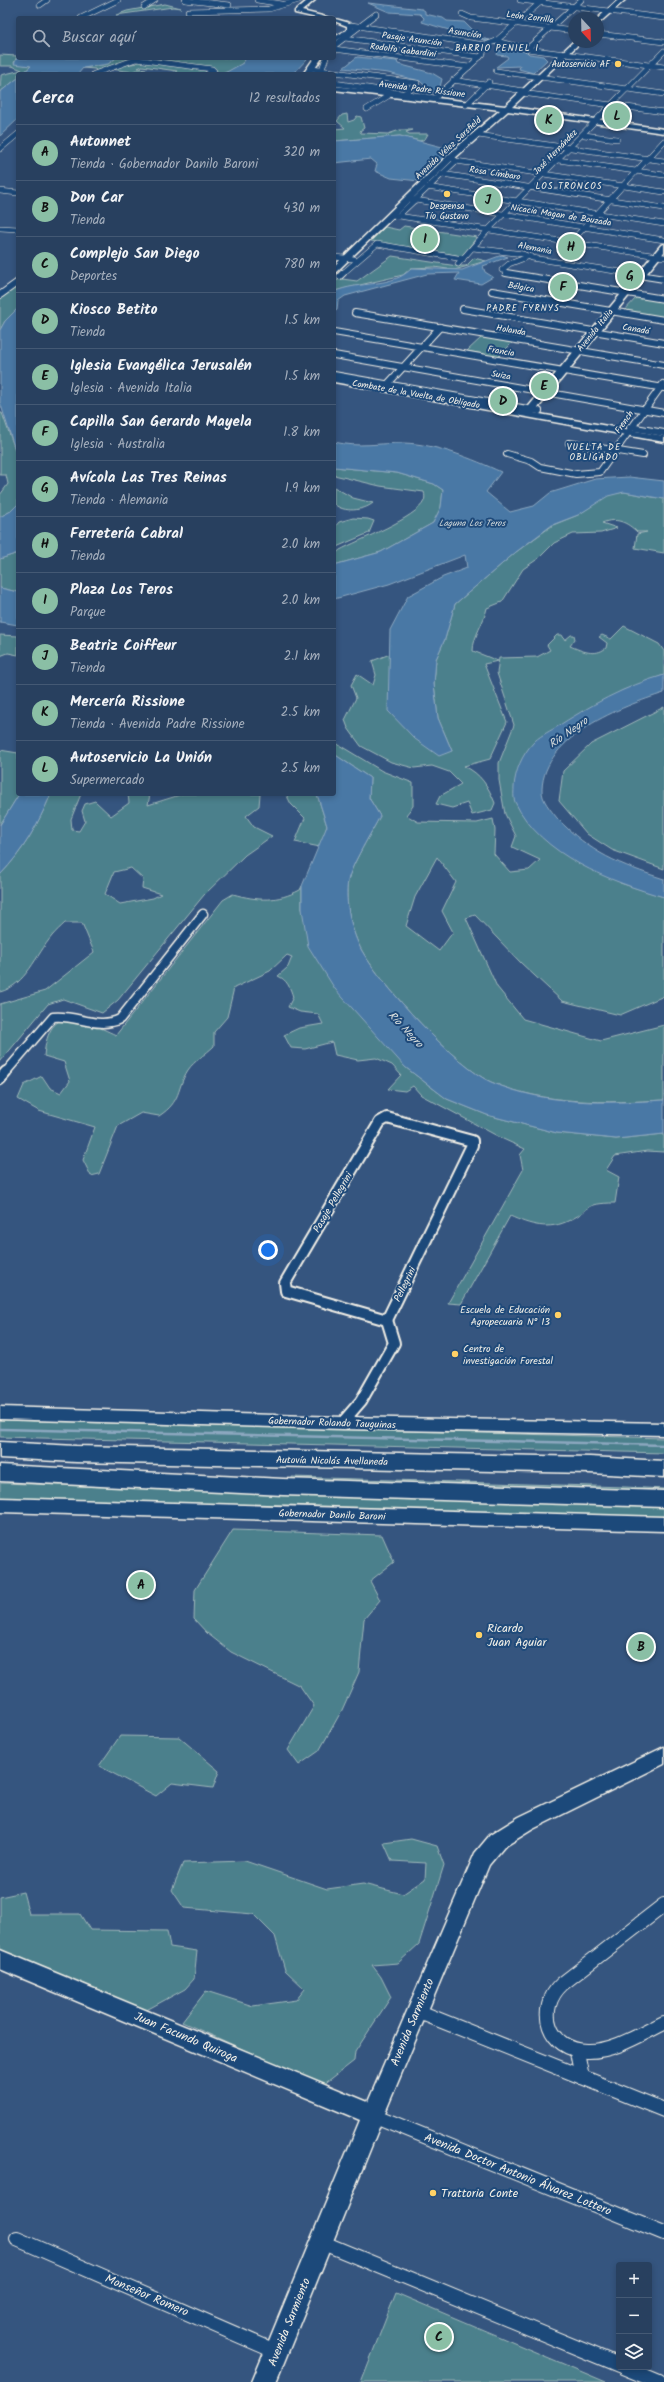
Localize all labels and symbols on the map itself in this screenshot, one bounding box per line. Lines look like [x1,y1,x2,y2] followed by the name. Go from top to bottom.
[505,7,555,28] street label: León Zorrilla
[568,12,604,48] north arrow
[447,23,483,44] street label: Asunción
[381,28,443,51] street label: Pasaje Asunción
[369,39,438,62] street label: Rodolfo Gabardini
[455,41,539,56] district label: BARRIO PENIEL I
[552,57,611,72] place label: Autoservicio AF
[613,59,623,69] marker: Autoservicio AF
[378,77,466,102] street label: Avenida Padre Rissione
[604,101,630,131] pin: L
[536,105,562,135] pin: K
[412,113,485,183] street label: Avenida Vélez Sarsfield
[529,126,581,179] street label: José Hernández
[468,162,522,185] street label: Rosa Címbaro
[535,179,603,194] district label: LOS TRONCOS
[475,185,501,215] pin: J
[442,189,452,199] marker: Despensa Tío Gustavo
[425,199,469,224] place label: Despensa Tío Gustavo
[509,200,612,231] street label: Nicacia Magan de Bouzada
[412,224,438,254] pin: I
[558,232,584,262] pin: H
[517,238,553,259] street label: Alemania
[617,261,643,291] pin: G
[550,272,576,302] pin: F
[507,278,535,297] street label: Bélgica
[486,301,560,316] district label: PADRE FYRNYS
[573,306,617,355] street label: Avenida Italia
[495,320,527,340] street label: Holanda
[621,320,651,339] street label: Canadá
[486,342,516,361] street label: Francia
[490,366,512,385] street label: Suiza
[531,371,557,401] pin: E
[351,376,481,413] street label: Combate de la Vuelta de Obligado
[490,386,516,416] pin: D
[611,407,638,437] street label: French
[567,440,621,465] district label: VUELTA DE OBLIGADO
[439,516,506,531] water label: Laguna Los Teros
[545,712,593,753] water label: Río Negro
[383,1007,428,1053] water label: Río Negro
[309,1169,357,1236] street label: Pasaje Pellegrini
[258,1240,278,1260] your location
[389,1264,421,1305] street label: Pellegrini
[460,1302,550,1330] place label: Escuela de Educación Agropecuaria N° 13
[553,1310,563,1320] marker: Escuela de Educación Agropecuaria N° 13
[463,1341,553,1369] place label: Centro de investigación Forestal
[450,1349,460,1359] marker: Centro de investigación Forestal
[268,1413,397,1433] street label: Gobernador Rolando Tauguinas
[276,1452,388,1470] street label: Autovía Nicolás Avellaneda
[278,1505,386,1525] street label: Gobernador Danilo Baroni
[128,1570,154,1600] pin: A
[487,1619,547,1652] place label: Ricardo Juan Aguiar
[474,1630,484,1640] marker: Ricardo Juan Aguiar
[628,1632,654,1662] pin: B
[385,1975,440,2069] street label: Avenida Sarmiento
[131,2007,241,2068] street label: Juan Facundo Quiroga
[421,2128,614,2221] street label: Avenida Doctor Antonio Álvarez Lottero
[441,2184,519,2203] place label: Trattoria Conte
[428,2188,438,2198] marker: Trattoria Conte
[102,2269,192,2322] street label: Monseñor Romero
[263,2275,316,2369] street label: Avenida Sarmiento
[426,2322,452,2352] pin: C

